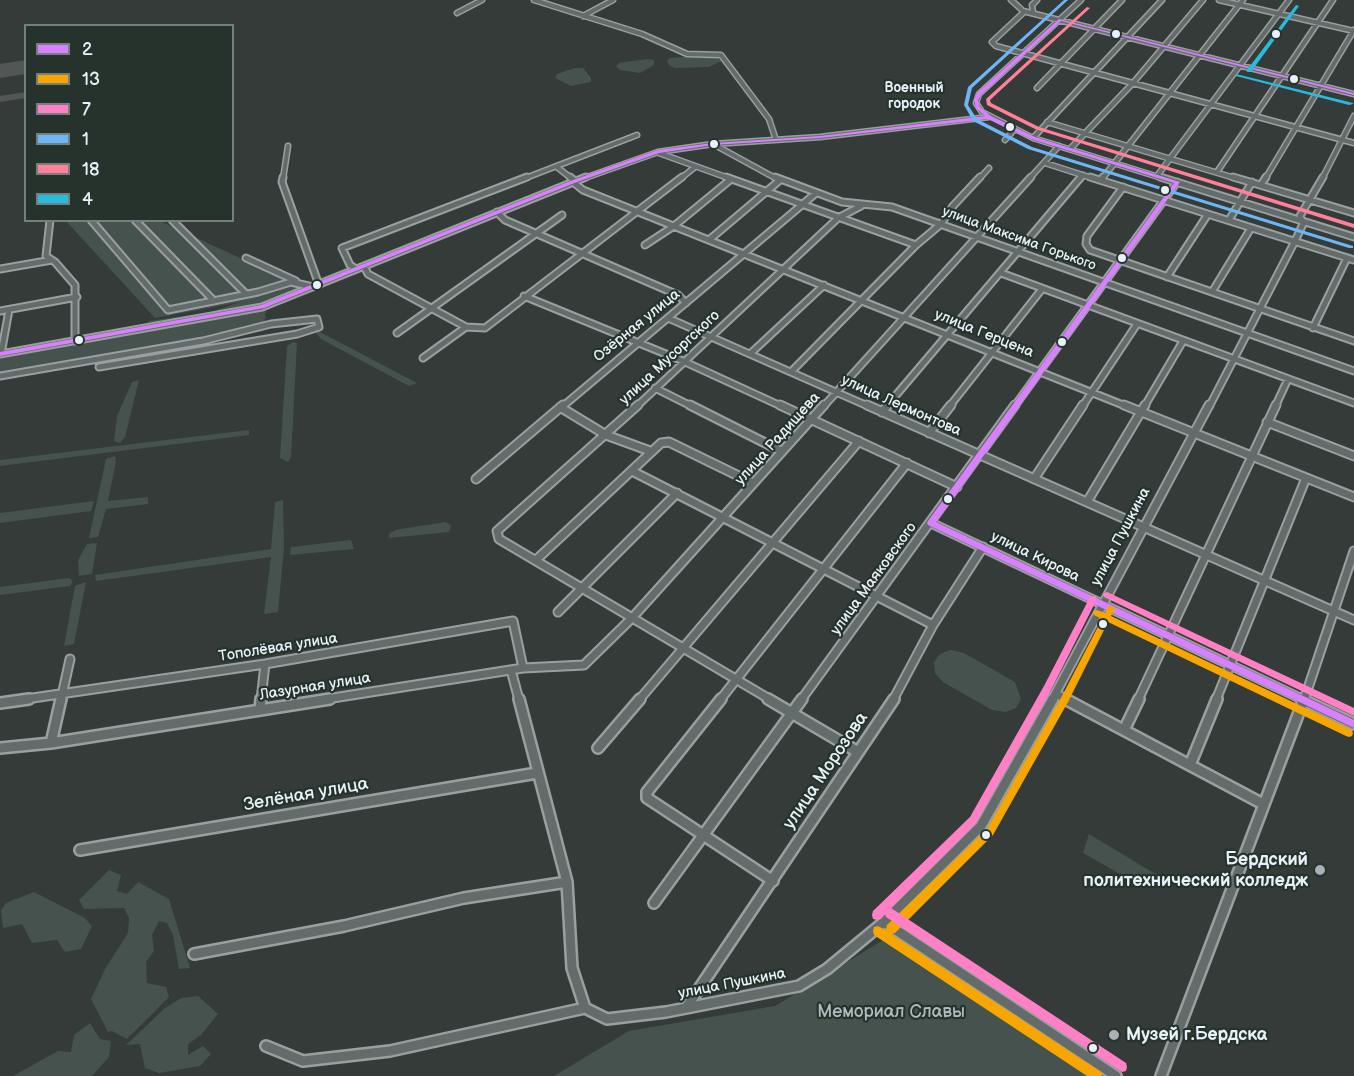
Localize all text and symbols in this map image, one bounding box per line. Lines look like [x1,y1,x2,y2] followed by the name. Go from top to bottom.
[24,24,234,222] legend
[1110,28,1122,40] unlabelled marker
[1270,28,1282,40] unlabelled marker
[82,39,93,60] text: 2
[82,69,100,90] text: 13
[1288,73,1300,85] unlabelled marker
[885,80,943,112] district label: Военный городок
[82,99,91,120] text: 7
[1004,121,1016,133] unlabelled marker
[82,129,89,150] text: 1
[708,138,720,150] unlabelled marker
[82,159,99,180] text: 18
[1159,184,1171,196] unlabelled marker
[82,189,93,210] text: 4
[940,203,1098,275] street label: улица Максима Горького
[1116,252,1128,264] unlabelled marker
[311,279,323,291] unlabelled marker
[590,286,684,366] street label: Озёрная улица
[932,306,1036,362] street label: улица Герцена
[616,307,724,409] street label: улица Мусоргского
[73,334,85,346] unlabelled marker
[1056,336,1068,348] unlabelled marker
[838,371,964,441] street label: улица Лермонтова
[732,389,824,489] street label: улица Радищева
[1087,485,1155,589] street label: улица Пушкина
[942,493,954,505] unlabelled marker
[827,519,921,639] street label: улица Маяковского
[988,528,1082,586] street label: улица Кирова
[1097,618,1109,630] unlabelled marker
[217,630,339,666] street label: Тополёвая улица
[258,669,372,705] street label: Лазурная улица
[779,708,873,834] street label: улица Морозова
[242,773,370,817] street label: Зелёная улица
[980,829,992,841] unlabelled marker
[1083,849,1308,892] place label: Бердский политехнический колледж
[1313,863,1327,877] marker: Бердский политехнический колледж
[677,965,787,1003] street label: улица Пушкина
[817,1001,965,1023] park label: Мемориал Славы
[1126,1024,1267,1046] place label: Музей г.Бердска
[1107,1028,1121,1042] marker: Музей г.Бердска
[1087,1042,1099,1054] unlabelled marker

